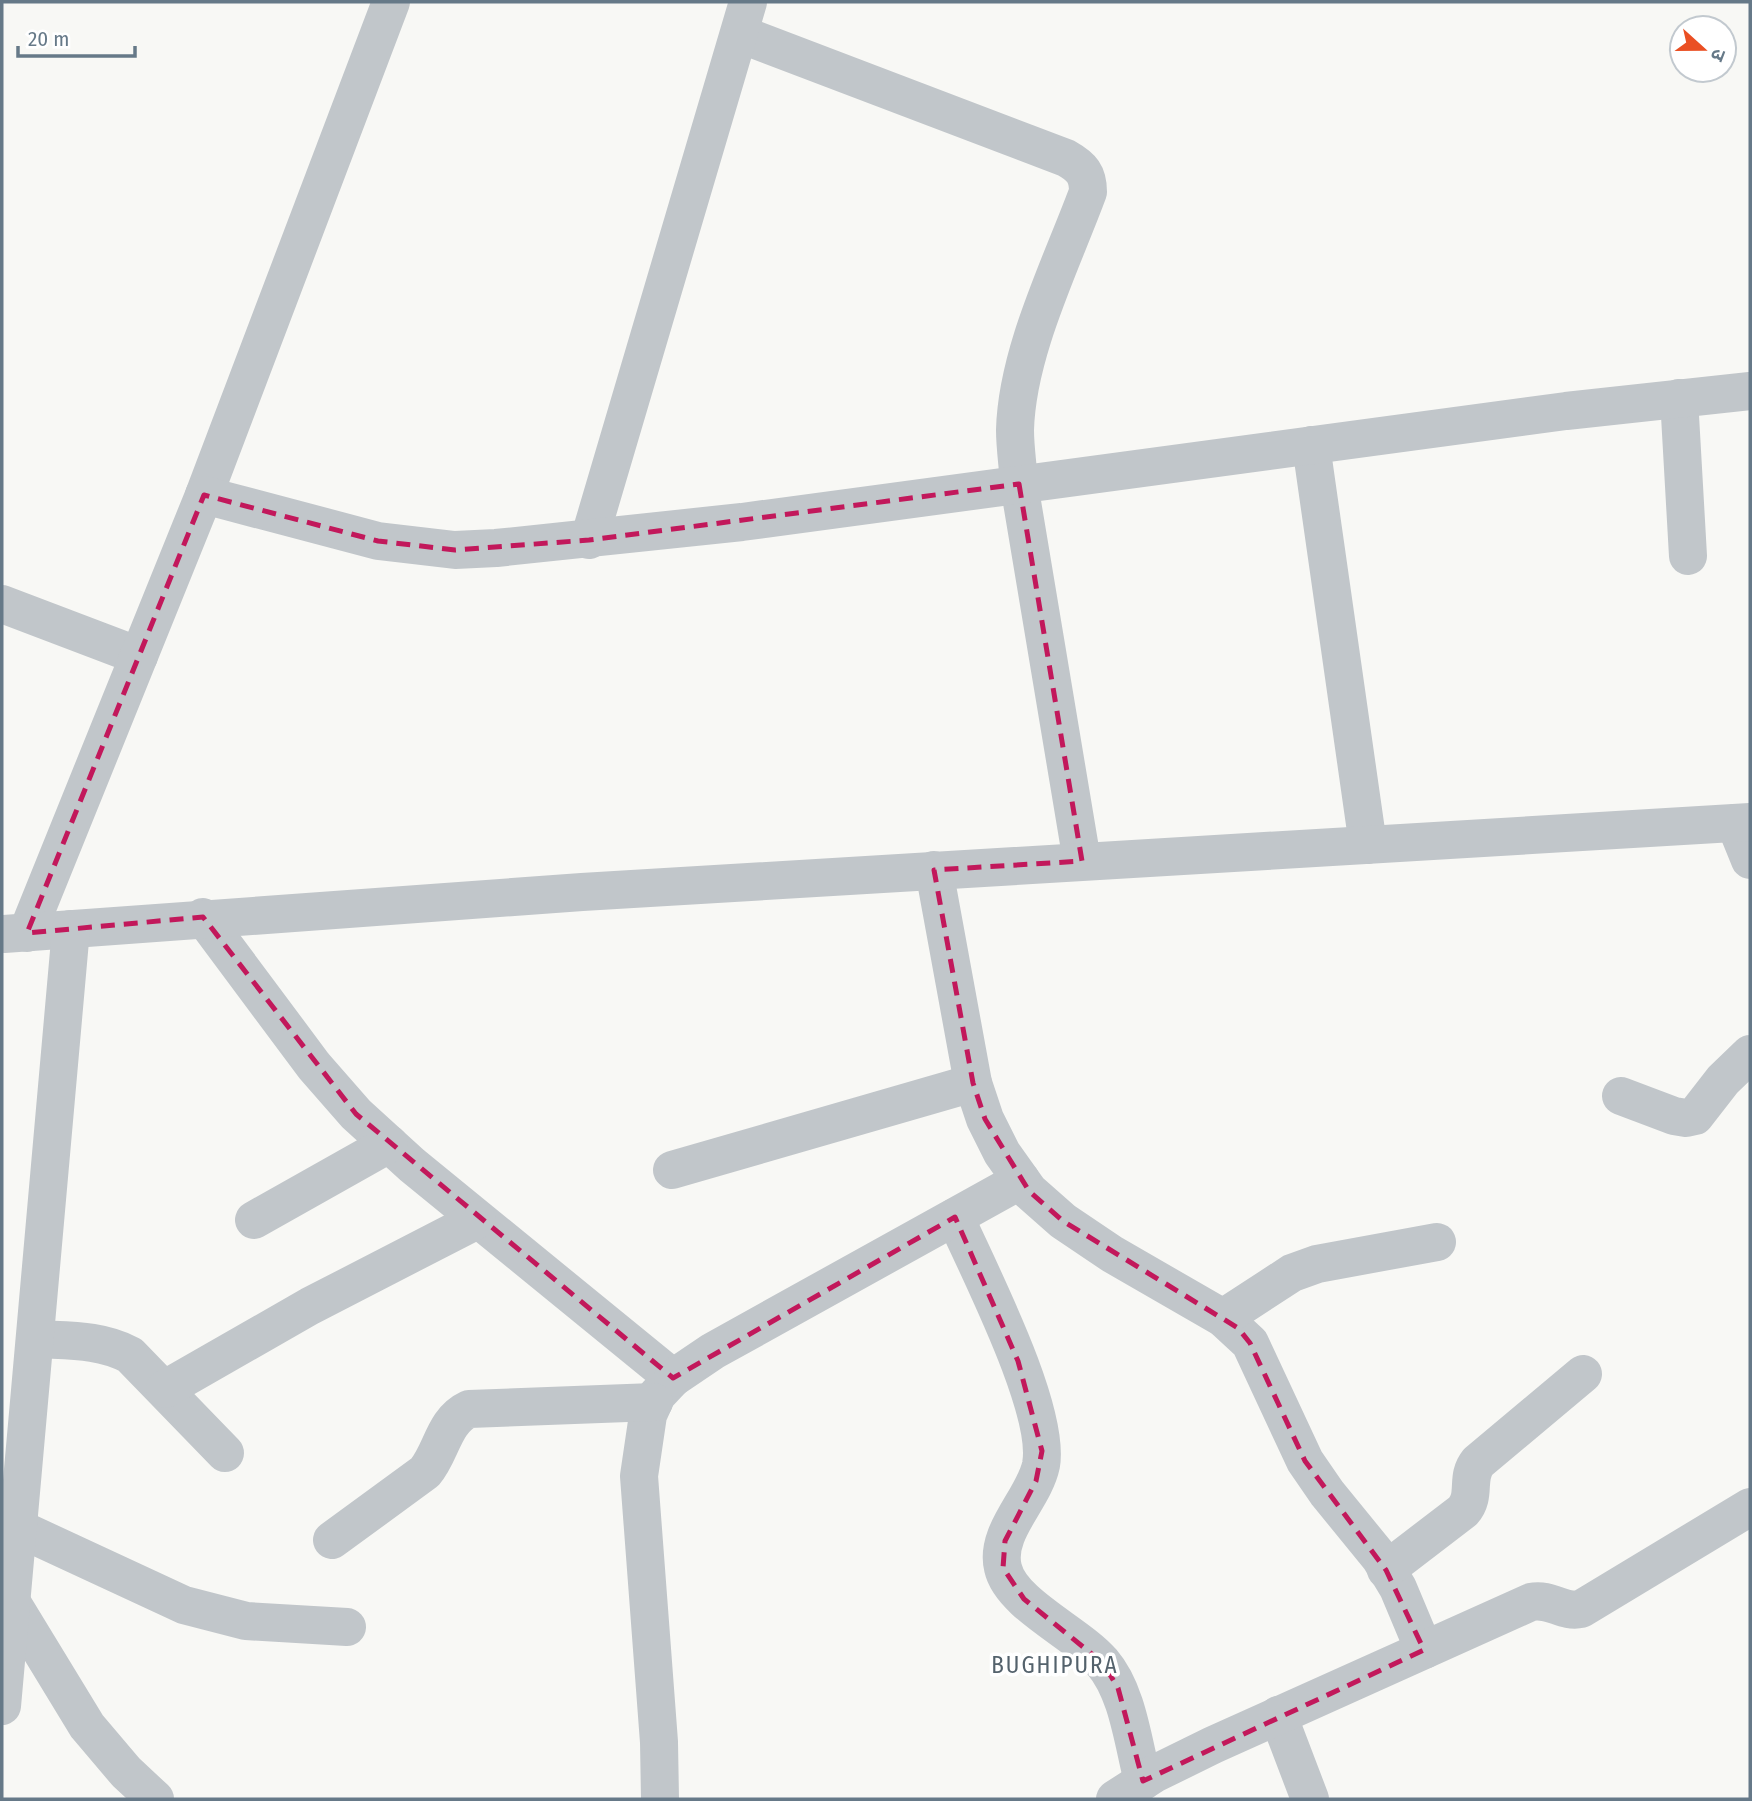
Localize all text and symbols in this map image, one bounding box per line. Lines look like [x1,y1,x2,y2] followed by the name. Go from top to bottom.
[18,14,135,58] scale bar
[1668,14,1738,84] north arrow
[28,26,69,52] text: 20 m
[1705,46,1731,65] text: उ
[991,1651,1119,1679] district label: BUGHIPURA

